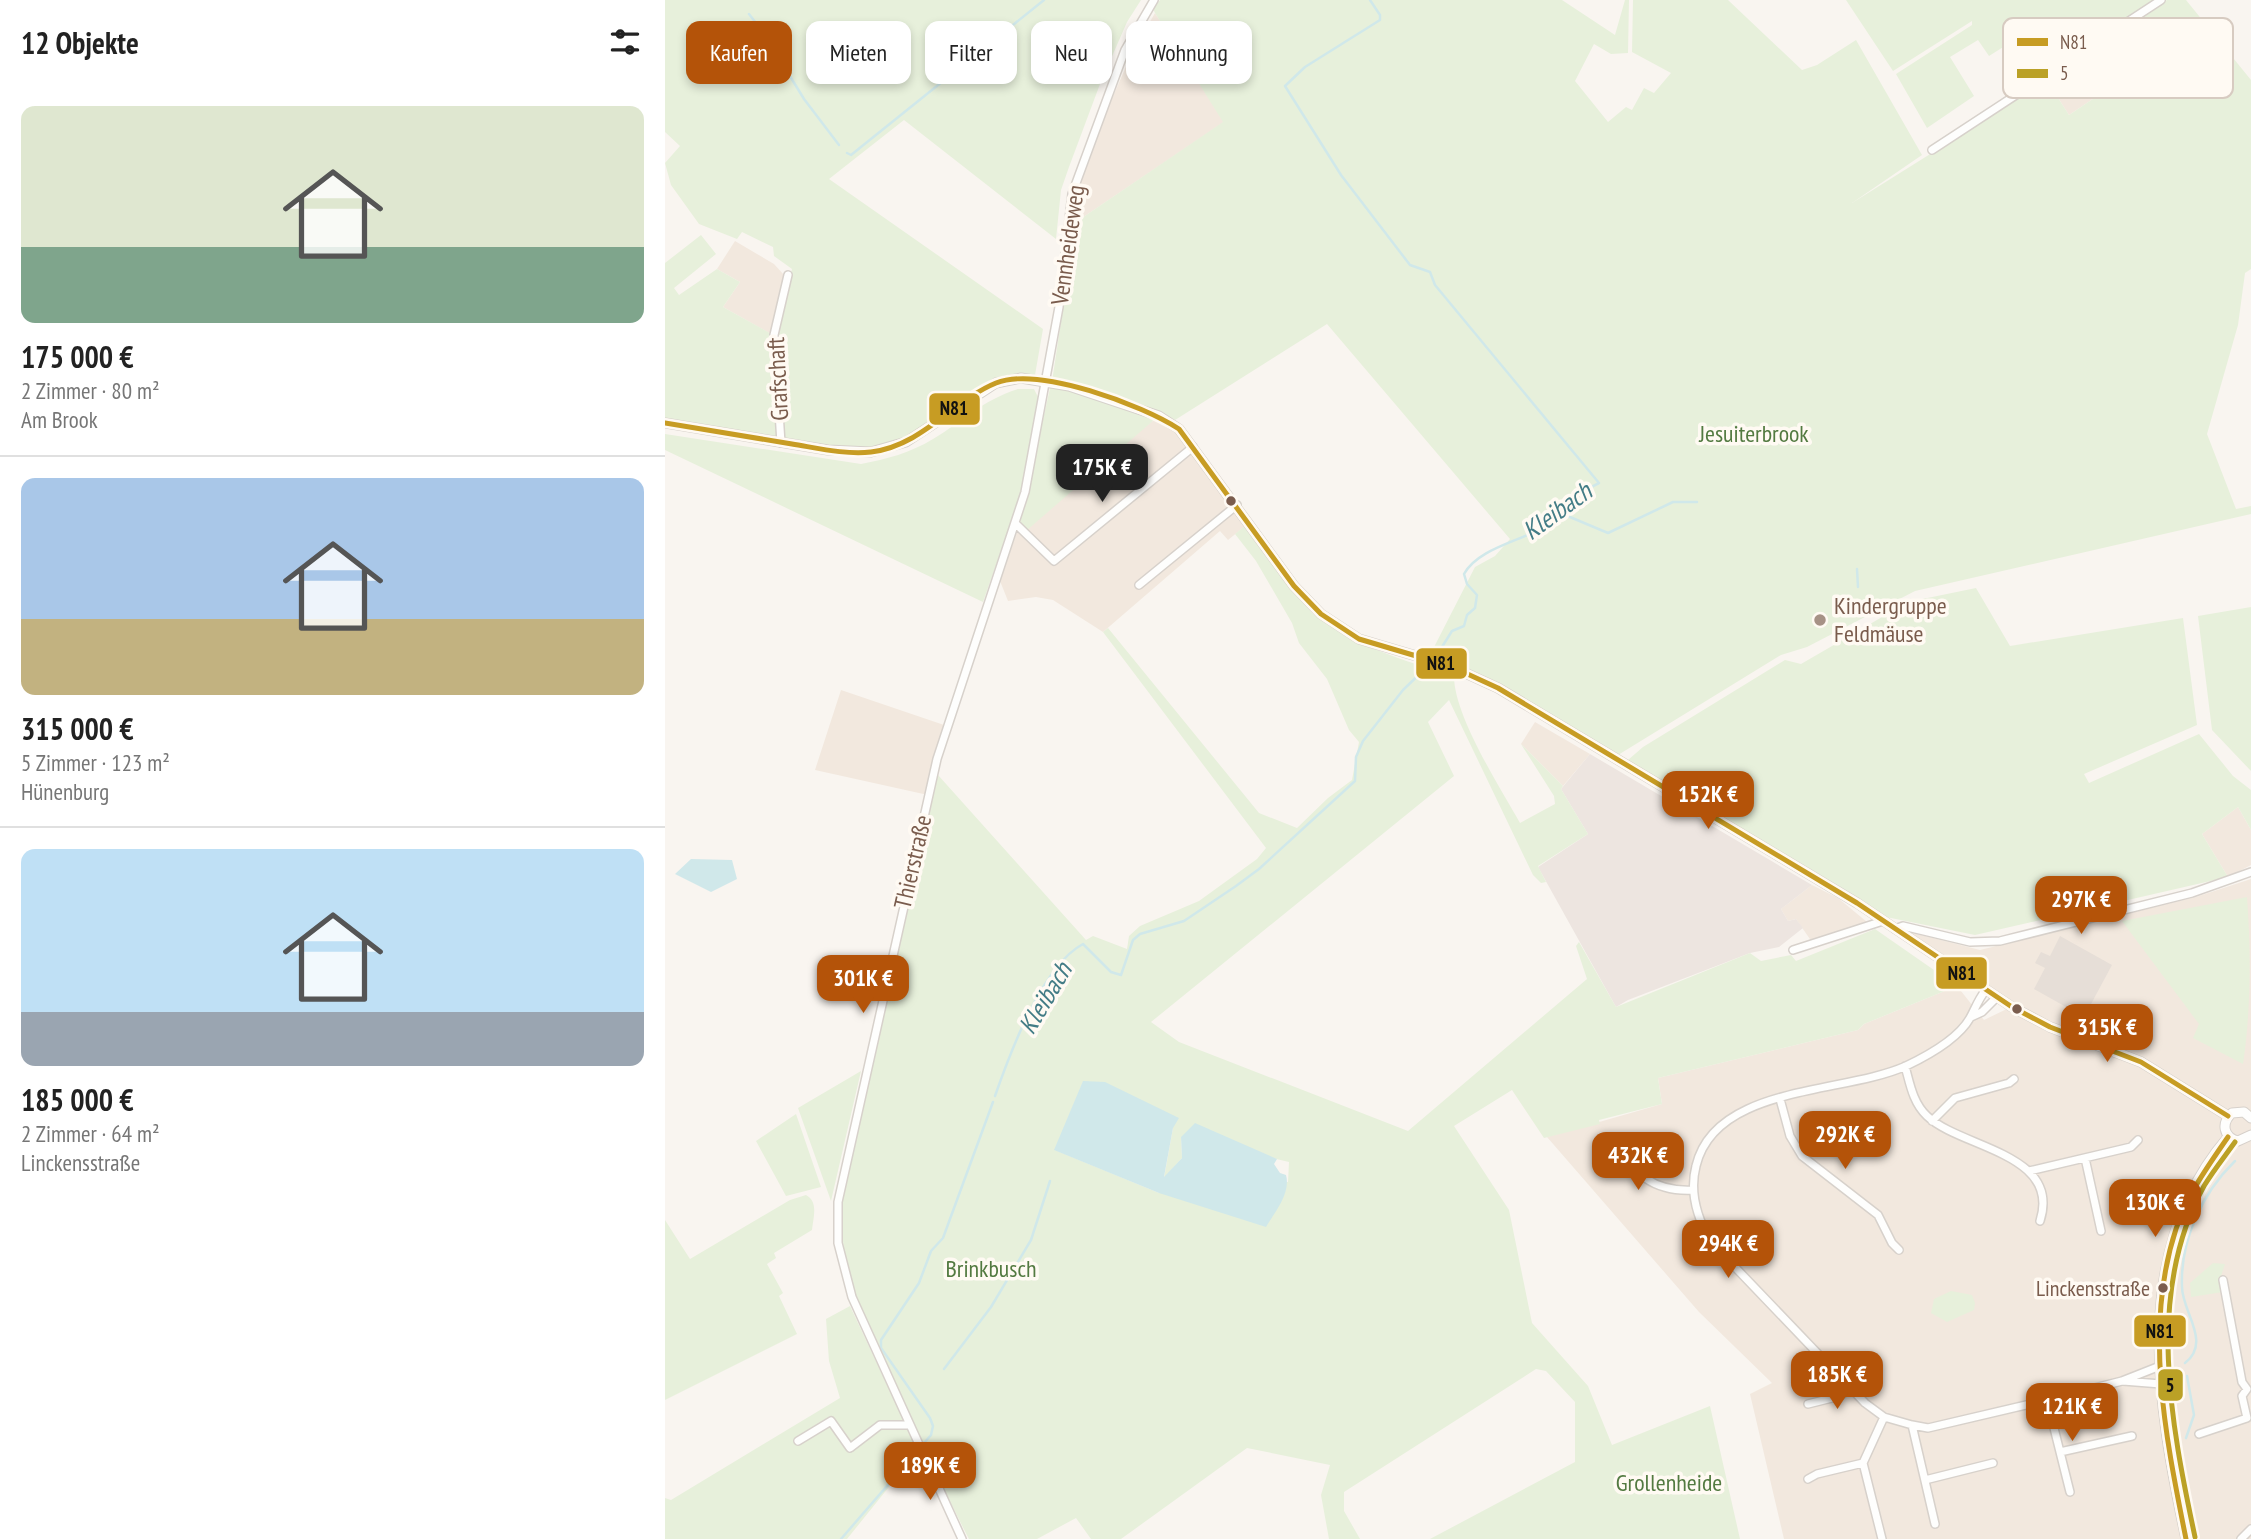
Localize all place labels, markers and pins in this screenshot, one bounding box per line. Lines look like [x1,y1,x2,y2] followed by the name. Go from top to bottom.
[1045,444,1159,504] pin: 175K €
[1224,494,1238,508] unlabelled marker
[1834,590,1947,649] place label: Kindergruppe Feldmäuse
[1812,612,1828,628] marker: Kindergruppe Feldmäuse
[1651,772,1765,831] pin: 152K €
[2024,876,2138,936] pin: 297K €
[806,956,920,1015] pin: 301K €
[2010,1002,2024,1016] unlabelled marker
[2050,1004,2164,1064] pin: 315K €
[1788,1112,1902,1171] pin: 292K €
[1581,1132,1695,1192] pin: 432K €
[2098,1180,2212,1239] pin: 130K €
[1671,1220,1785,1280] pin: 294K €
[2036,1274,2150,1302] place label: Linckensstraße
[2156,1281,2170,1295] marker: Linckensstraße
[1780,1352,1894,1411] pin: 185K €
[2015,1384,2129,1443] pin: 121K €
[873,1442,987,1502] pin: 189K €

